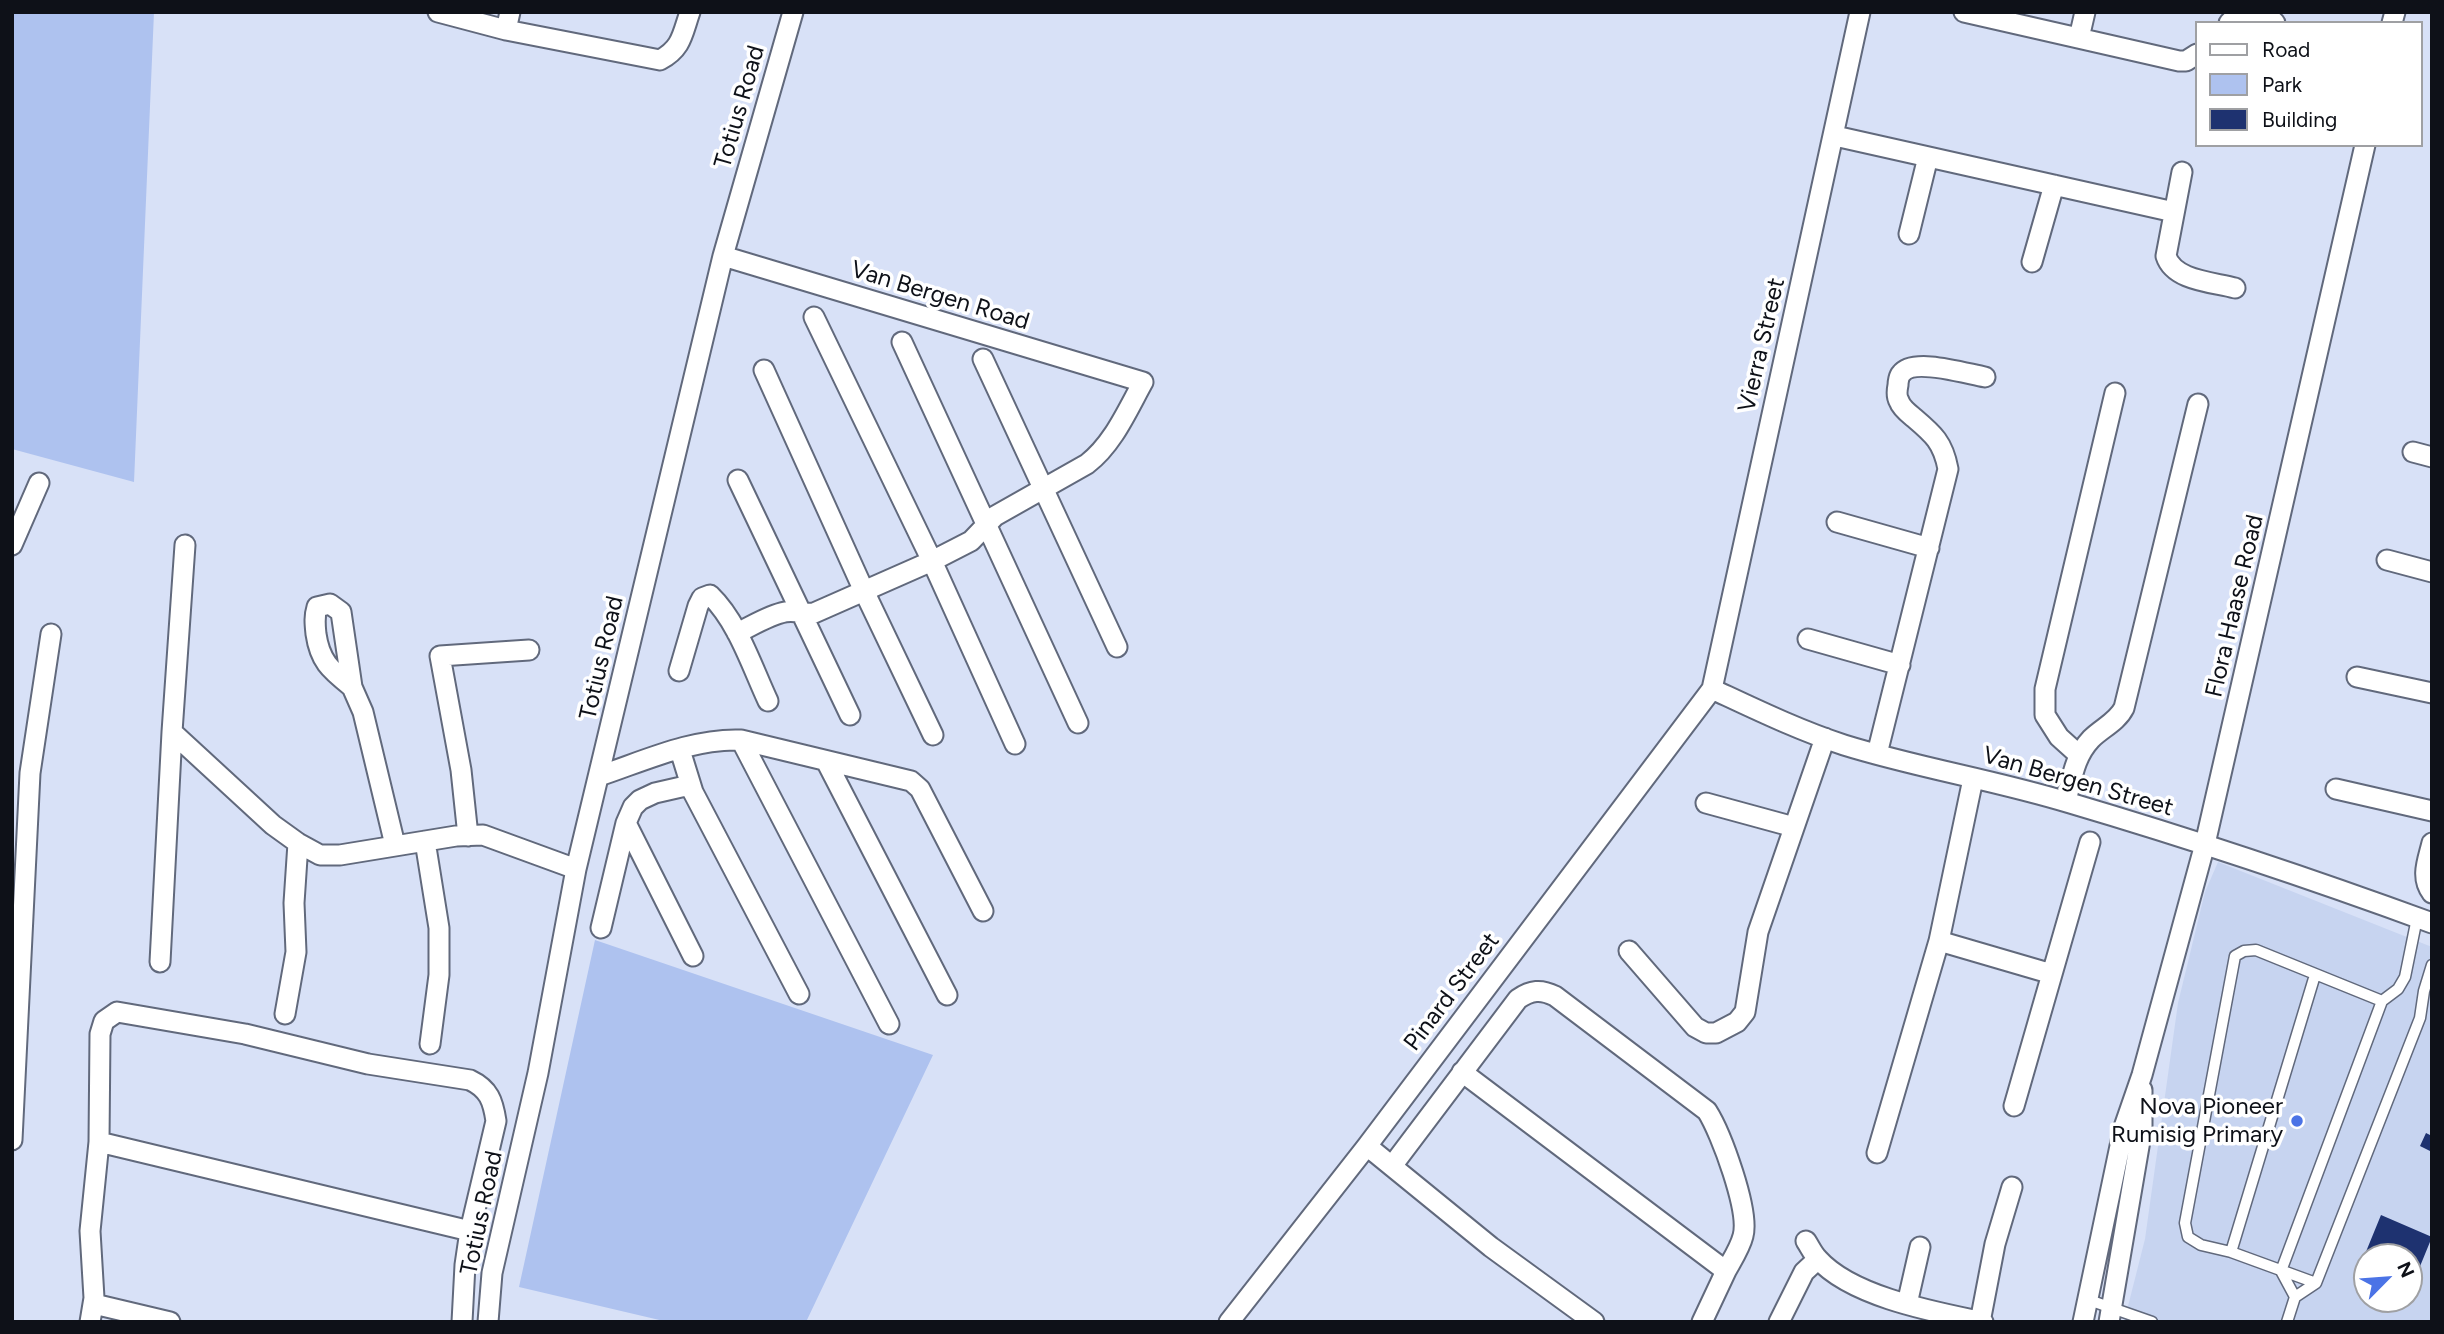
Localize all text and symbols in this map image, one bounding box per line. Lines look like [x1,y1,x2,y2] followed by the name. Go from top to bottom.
[2196,21,2423,147] legend
[2262,37,2310,62] text: Road
[709,42,771,172] street label: Totius Road
[2262,72,2302,97] text: Park
[2262,107,2337,132] text: Building
[847,255,1033,337] street label: Van Bergen Road
[1733,275,1791,415] street label: Vierra Street
[2200,512,2270,700] street label: Flora Haase Road
[574,593,630,723] street label: Totius Road
[1979,741,2177,823] street label: Van Bergen Street
[1398,927,1506,1057] street label: Pinard Street
[2111,1093,2283,1149] place label: Nova Pioneer Rumisig Primary
[2289,1113,2305,1129] marker: Nova Pioneer Rumisig Primary
[455,1148,509,1278] street label: Totius Road
[2353,1243,2423,1313] north arrow
[2392,1258,2419,1281] text: N

